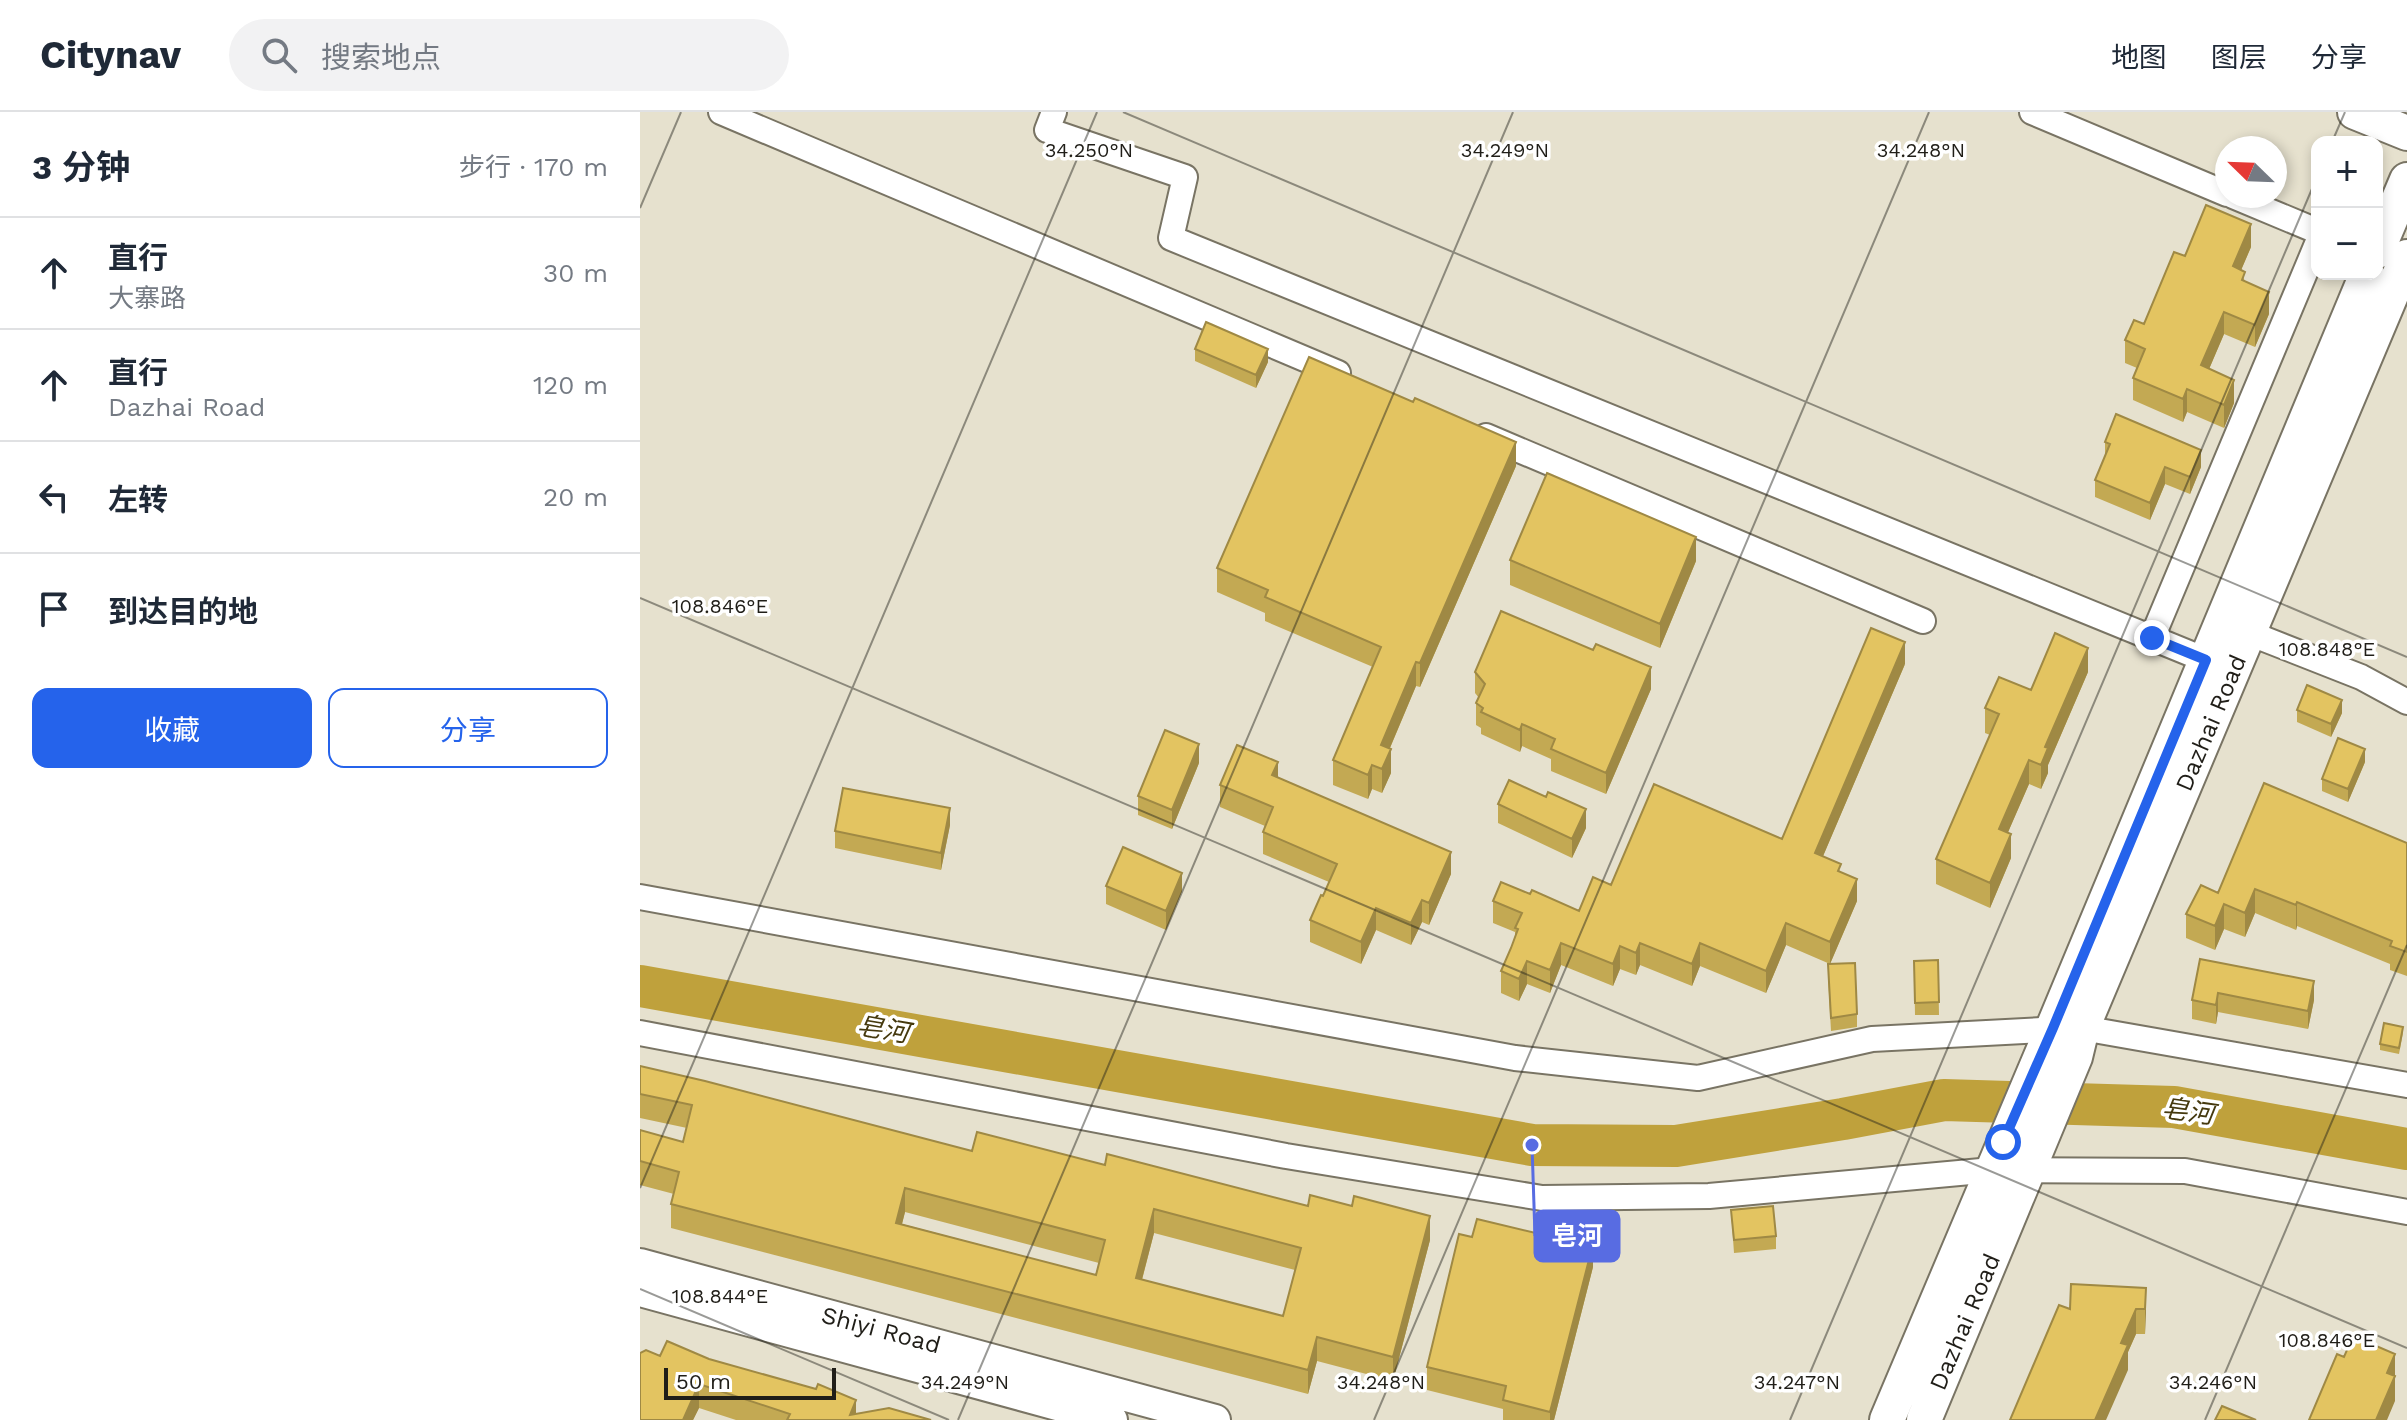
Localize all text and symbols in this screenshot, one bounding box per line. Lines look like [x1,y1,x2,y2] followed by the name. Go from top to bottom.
[229,19,789,91] search box
[40,33,181,77] text: Citynav
[257,33,301,77] icon: search
[321,40,441,75] text: 搜索地点
[2111,41,2167,74] text: 地图
[2211,41,2267,74] text: 图层
[2311,41,2367,74] text: 分享
[2215,136,2287,208] north arrow
[2311,136,2383,280] map controls
[2311,136,2383,208] button: +
[1045,138,1133,162] text: 34.250°N
[1461,138,1549,162] text: 34.249°N
[1877,138,1965,162] text: 34.248°N
[32,147,130,187] text: 3 分钟
[459,152,608,182] text: 步行 · 170 m
[2311,208,2383,280] button: −
[108,240,168,275] text: 直行
[32,251,76,295] icon: ahead
[543,258,608,288] text: 30 m
[108,283,186,313] text: 大寨路
[108,355,168,390] text: 直行
[32,363,76,407] icon: ahead
[533,370,608,400] text: 120 m
[108,392,265,422] text: Dazhai Road
[32,475,76,519] icon: left
[108,482,168,517] text: 左转
[543,482,608,512] text: 20 m
[32,587,76,631] icon: arrive
[108,594,258,629] text: 到达目的地
[672,594,768,618] text: 108.846°E
[2134,620,2170,656] route end
[2279,637,2375,661] text: 108.848°E
[2170,651,2252,795] street label: Dazhai Road
[32,688,312,768] button: 收藏
[328,688,608,768] button: 分享
[855,1010,916,1049] water label: 皂河
[2160,1093,2221,1130] water label: 皂河
[1985,1124,2021,1160] route start
[1535,1211,1619,1261] callout: 皂河
[1551,1221,1603,1251] text: 皂河
[1924,1250,2006,1394] street label: Dazhai Road
[672,1284,768,1308] text: 108.844°E
[818,1301,944,1359] street label: Shiyi Road
[2279,1328,2375,1352] text: 108.846°E
[664,1364,836,1400] scale bar
[676,1369,731,1394] text: 50 m
[921,1370,1009,1394] text: 34.249°N
[1337,1370,1425,1394] text: 34.248°N
[1754,1370,1840,1394] text: 34.247°N
[2169,1370,2257,1394] text: 34.246°N

